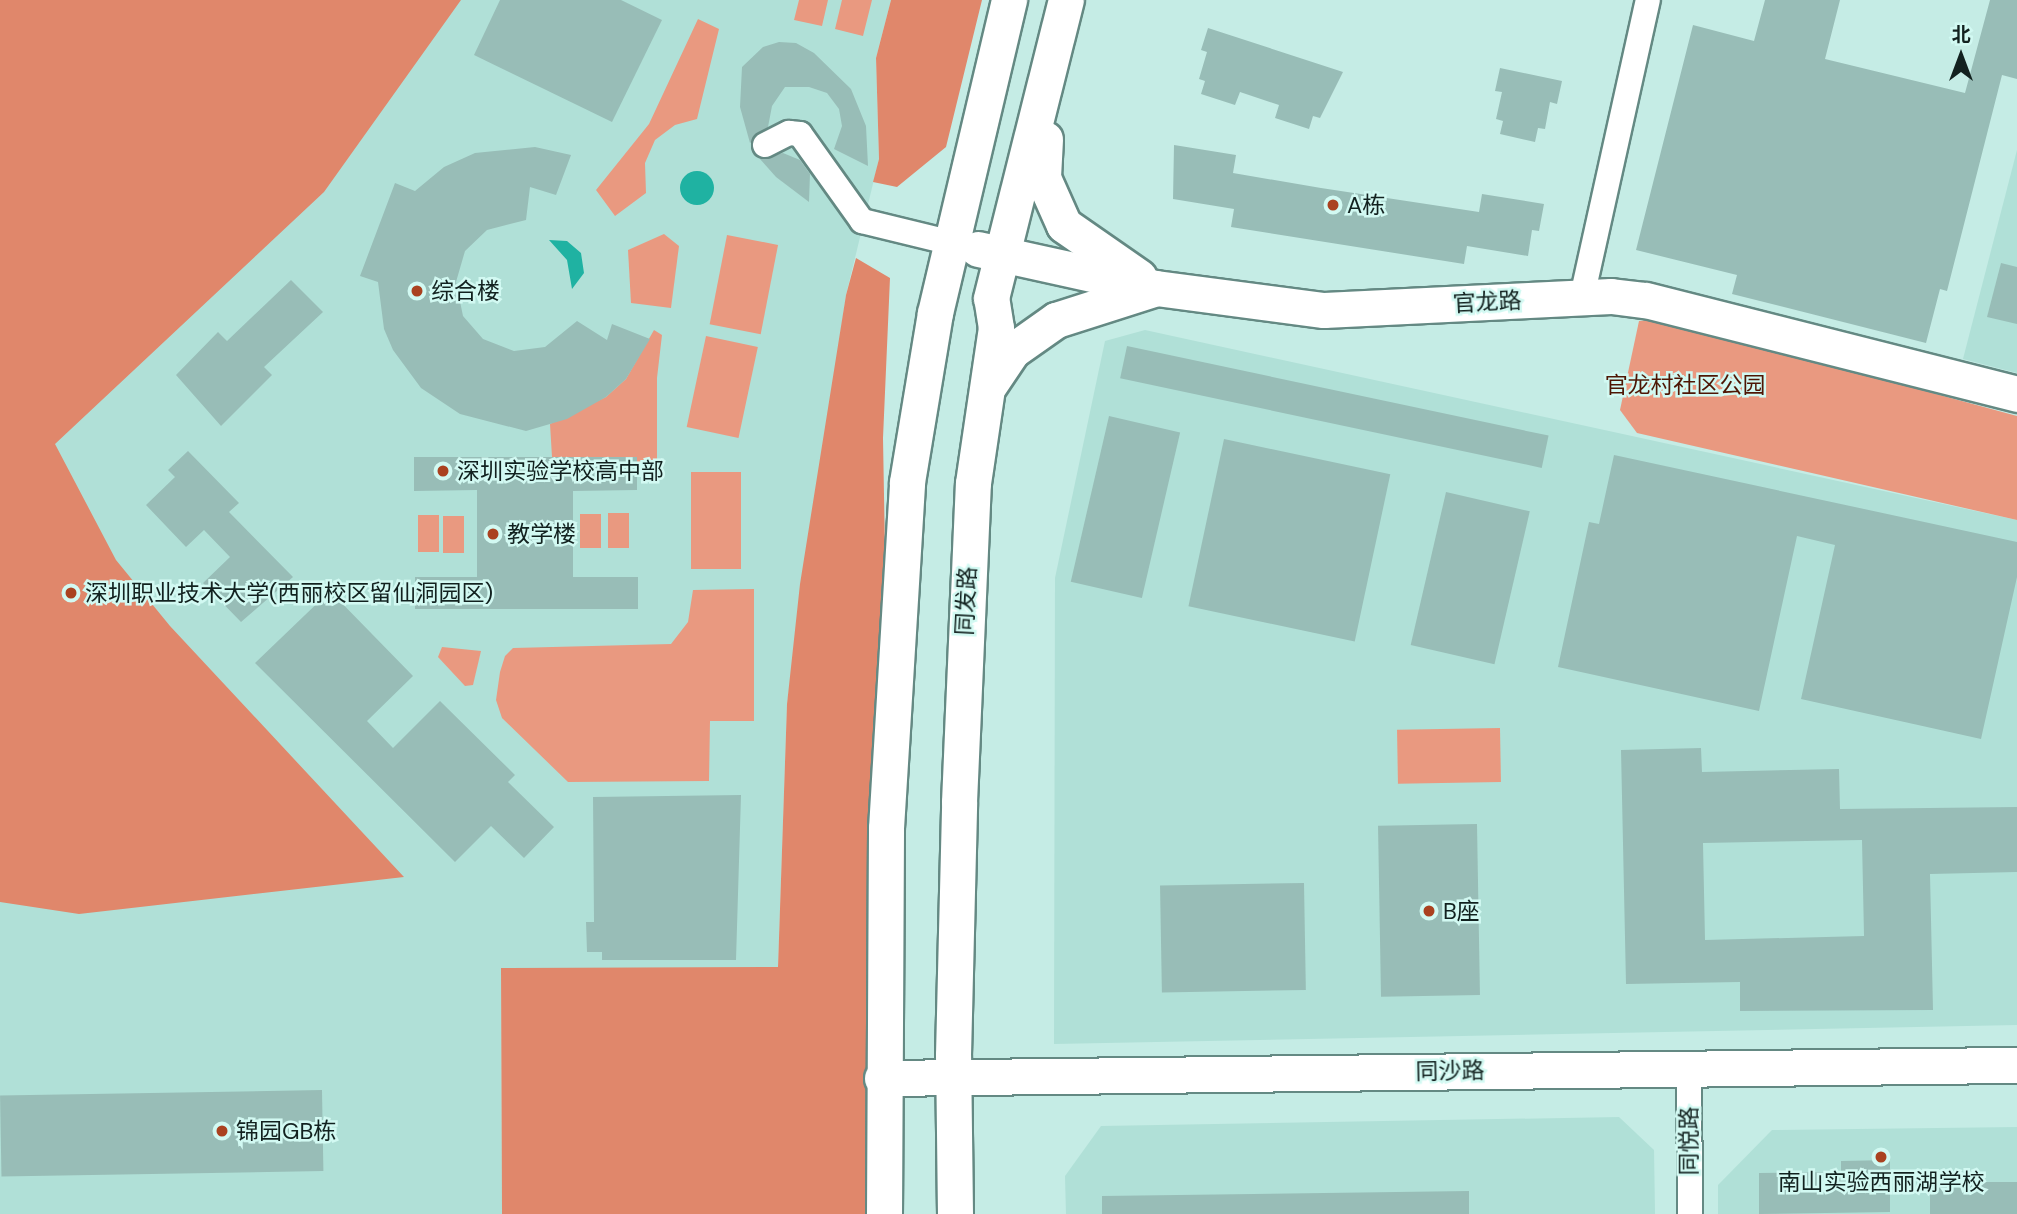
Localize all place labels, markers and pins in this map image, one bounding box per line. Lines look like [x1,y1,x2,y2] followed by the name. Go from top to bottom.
[1347,191,1385,219] place label: A栋
[1325,197,1341,213] marker: A栋
[431,277,500,305] place label: 综合楼
[409,283,425,299] marker: 综合楼
[457,457,664,485] place label: 深圳实验学校高中部
[435,463,451,479] marker: 深圳实验学校高中部
[507,520,576,548] place label: 教学楼
[485,526,501,542] marker: 教学楼
[85,579,493,607] place label: 深圳职业技术大学(西丽校区留仙洞园区)
[63,585,79,601] marker: 深圳职业技术大学(西丽校区留仙洞园区)
[1443,897,1480,925] place label: B座
[1421,903,1437,919] marker: B座
[236,1117,336,1145] place label: 锦园GB栋
[214,1123,230,1139] marker: 锦园GB栋
[1873,1149,1889,1165] marker: 南山实验西丽湖学校
[1778,1168,1984,1196] place label: 南山实验西丽湖学校

